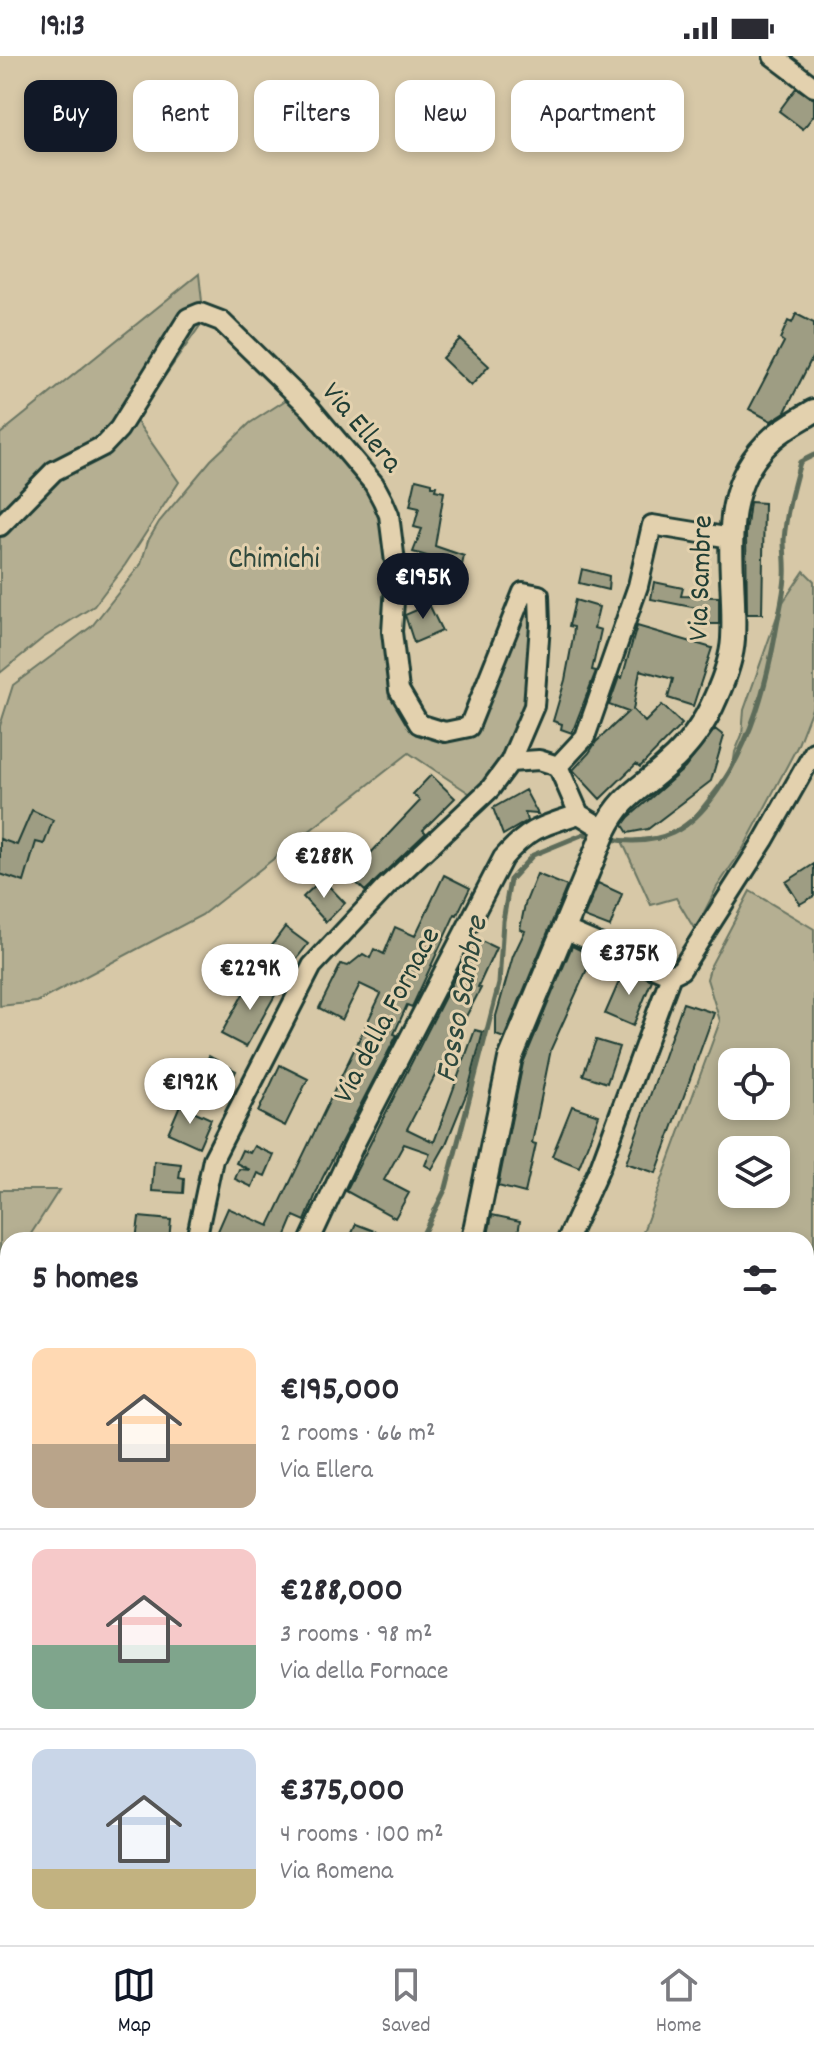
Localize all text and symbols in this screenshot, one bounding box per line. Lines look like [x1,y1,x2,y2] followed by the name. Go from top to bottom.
[40,7,85,50] text: 19:13
[24,80,117,152] chip: Buy
[133,80,238,152] chip: Rent
[254,80,379,152] chip: Filters
[395,80,495,152] chip: New
[511,80,684,152] chip: Apartment
[309,374,412,485] street label: Via Ellera
[679,514,727,642] street label: Via Sambre
[228,540,320,583] park label: Chimichi
[367,553,479,621] pin: €195K
[395,560,451,597] text: €195K
[268,832,380,900] pin: €288K
[295,839,353,876] text: €288K
[425,911,503,1087] water label: Fosso Sambre
[324,920,454,1112] street label: Via della Fornace
[573,929,685,997] pin: €375K
[599,936,659,973] text: €375K
[194,944,306,1012] pin: €229K
[219,951,281,988] text: €229K
[718,1048,790,1208] map controls
[718,1048,790,1120] button: locate
[134,1058,246,1126] pin: €192K
[162,1065,218,1102] text: €192K
[718,1136,790,1208] button: layers
[32,1256,139,1305] text: 5 homes
[738,1258,782,1302] icon: filters
[280,1367,400,1416] text: €195,000
[96,1380,192,1476] icon: home
[280,1416,436,1453] text: 2 rooms · 66 m²
[280,1453,373,1490] text: Via Ellera
[280,1568,403,1617] text: €288,000
[96,1581,192,1677] icon: home
[280,1617,433,1654] text: 3 rooms · 98 m²
[280,1654,448,1691] text: Via della Fornace
[280,1768,405,1817] text: €375,000
[96,1781,192,1877] icon: home
[280,1817,444,1854] text: 4 rooms · 100 m²
[280,1854,393,1891] text: Via Romena
[112,1963,156,2042] tab: Map
[381,1963,431,2042] tab: Saved
[656,1963,701,2042] tab: Home

